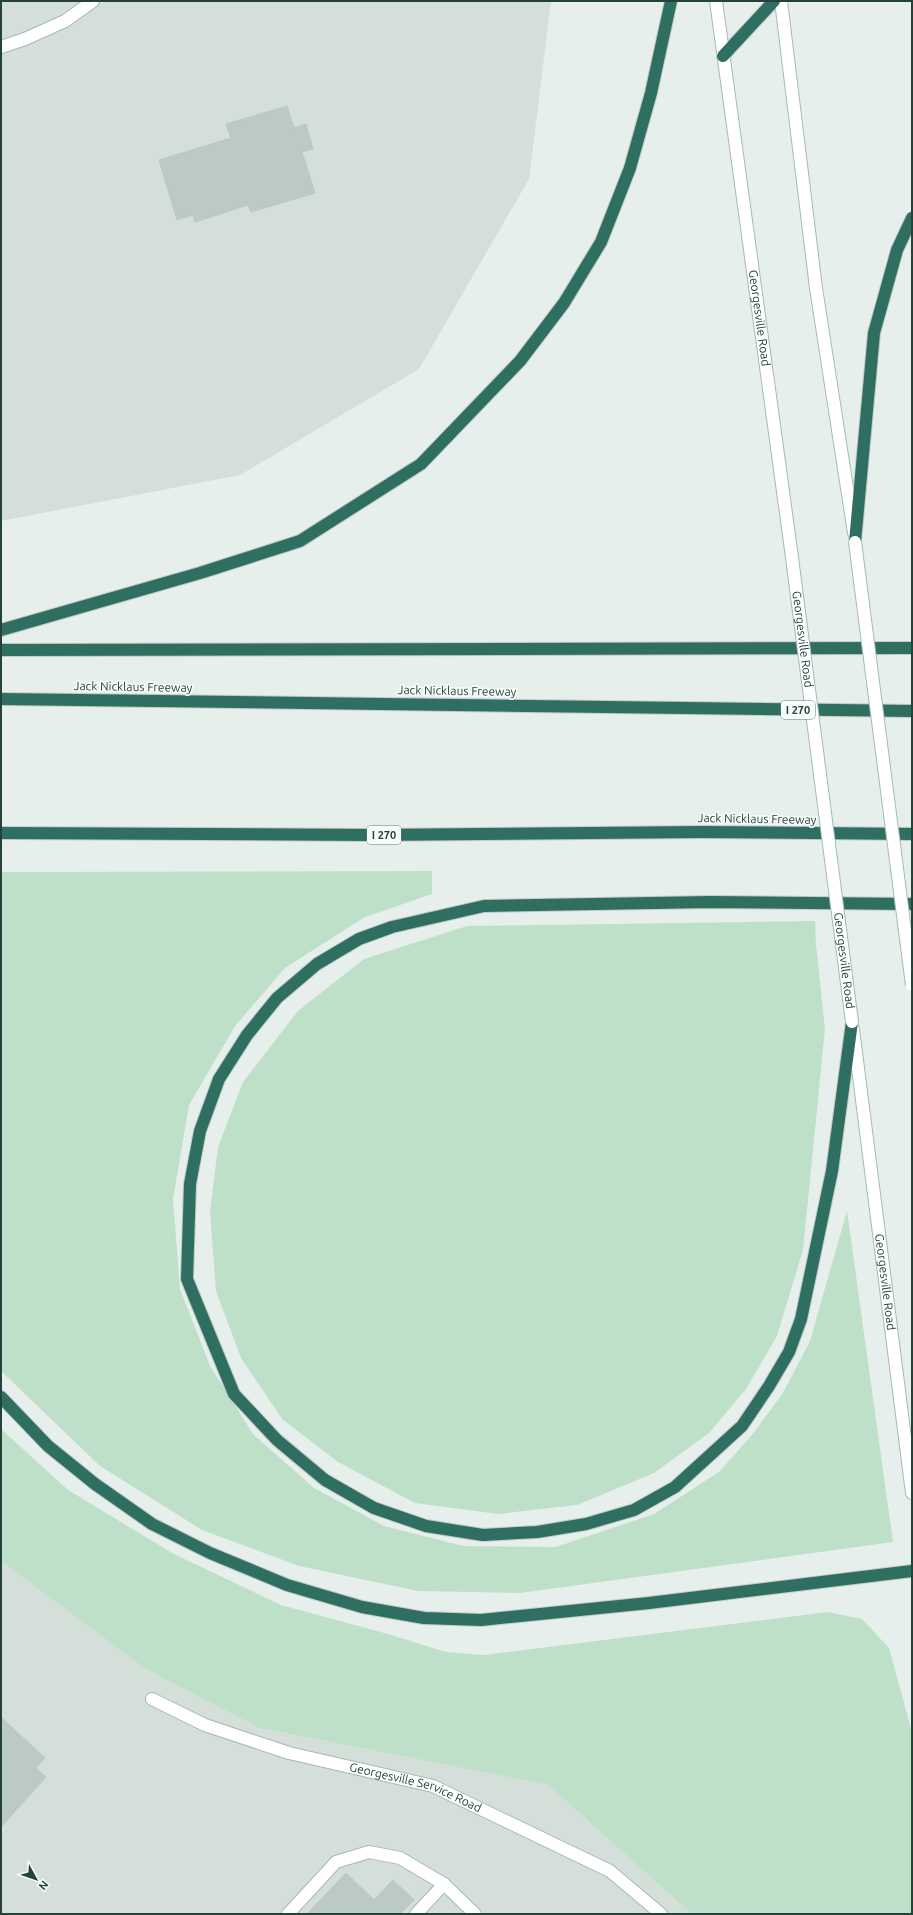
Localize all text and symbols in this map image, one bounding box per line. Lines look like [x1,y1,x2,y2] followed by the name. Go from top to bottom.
[747,269,773,367] street label: Georgesville Road
[790,590,816,688] street label: Georgesville Road
[73,679,193,694] street label: Jack Nicklaus Freeway
[397,683,517,698] street label: Jack Nicklaus Freeway
[781,701,815,719] road number: I 270
[697,811,817,826] street label: Jack Nicklaus Freeway
[367,826,401,844] road number: I 270
[832,912,857,1009] street label: Georgesville Road
[873,1233,898,1331] street label: Georgesville Road
[348,1760,484,1814] street label: Georgesville Service Road
[16,1859,56,1899] north arrow
[36,1878,51,1892] text: N

